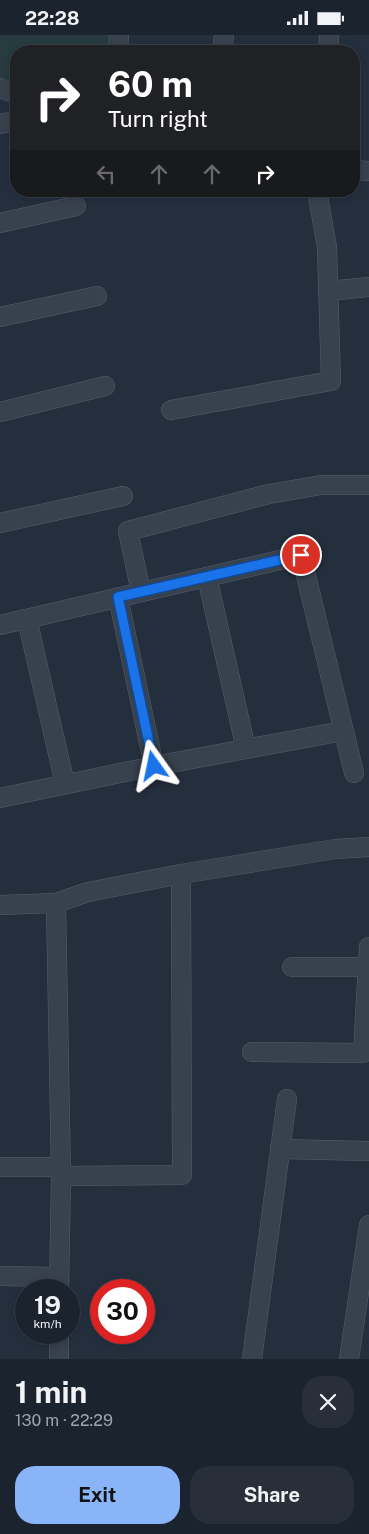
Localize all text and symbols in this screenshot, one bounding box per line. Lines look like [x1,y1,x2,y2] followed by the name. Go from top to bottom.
[25,7,79,29] text: 22:28
[108,64,193,105] text: 60 m
[25,65,90,130] icon: right
[108,106,208,132] text: Turn right
[92,160,120,188] icon: left
[145,160,173,188] icon: ahead
[198,160,226,188] icon: ahead
[251,160,279,188] icon: right
[280,534,322,576] pin
[287,541,315,569] icon: arrive
[127,739,179,791] position arrow
[90,1279,155,1344] speed limit sign: 30
[34,1290,61,1320] text: 19
[33,1317,62,1331] text: km/h
[15,1374,87,1410] text: 1 min
[302,1376,354,1428] button: close
[15,1411,113,1430] text: 130 m · 22:29
[15,1466,180,1524] button: Exit
[190,1466,354,1524] button: Share

